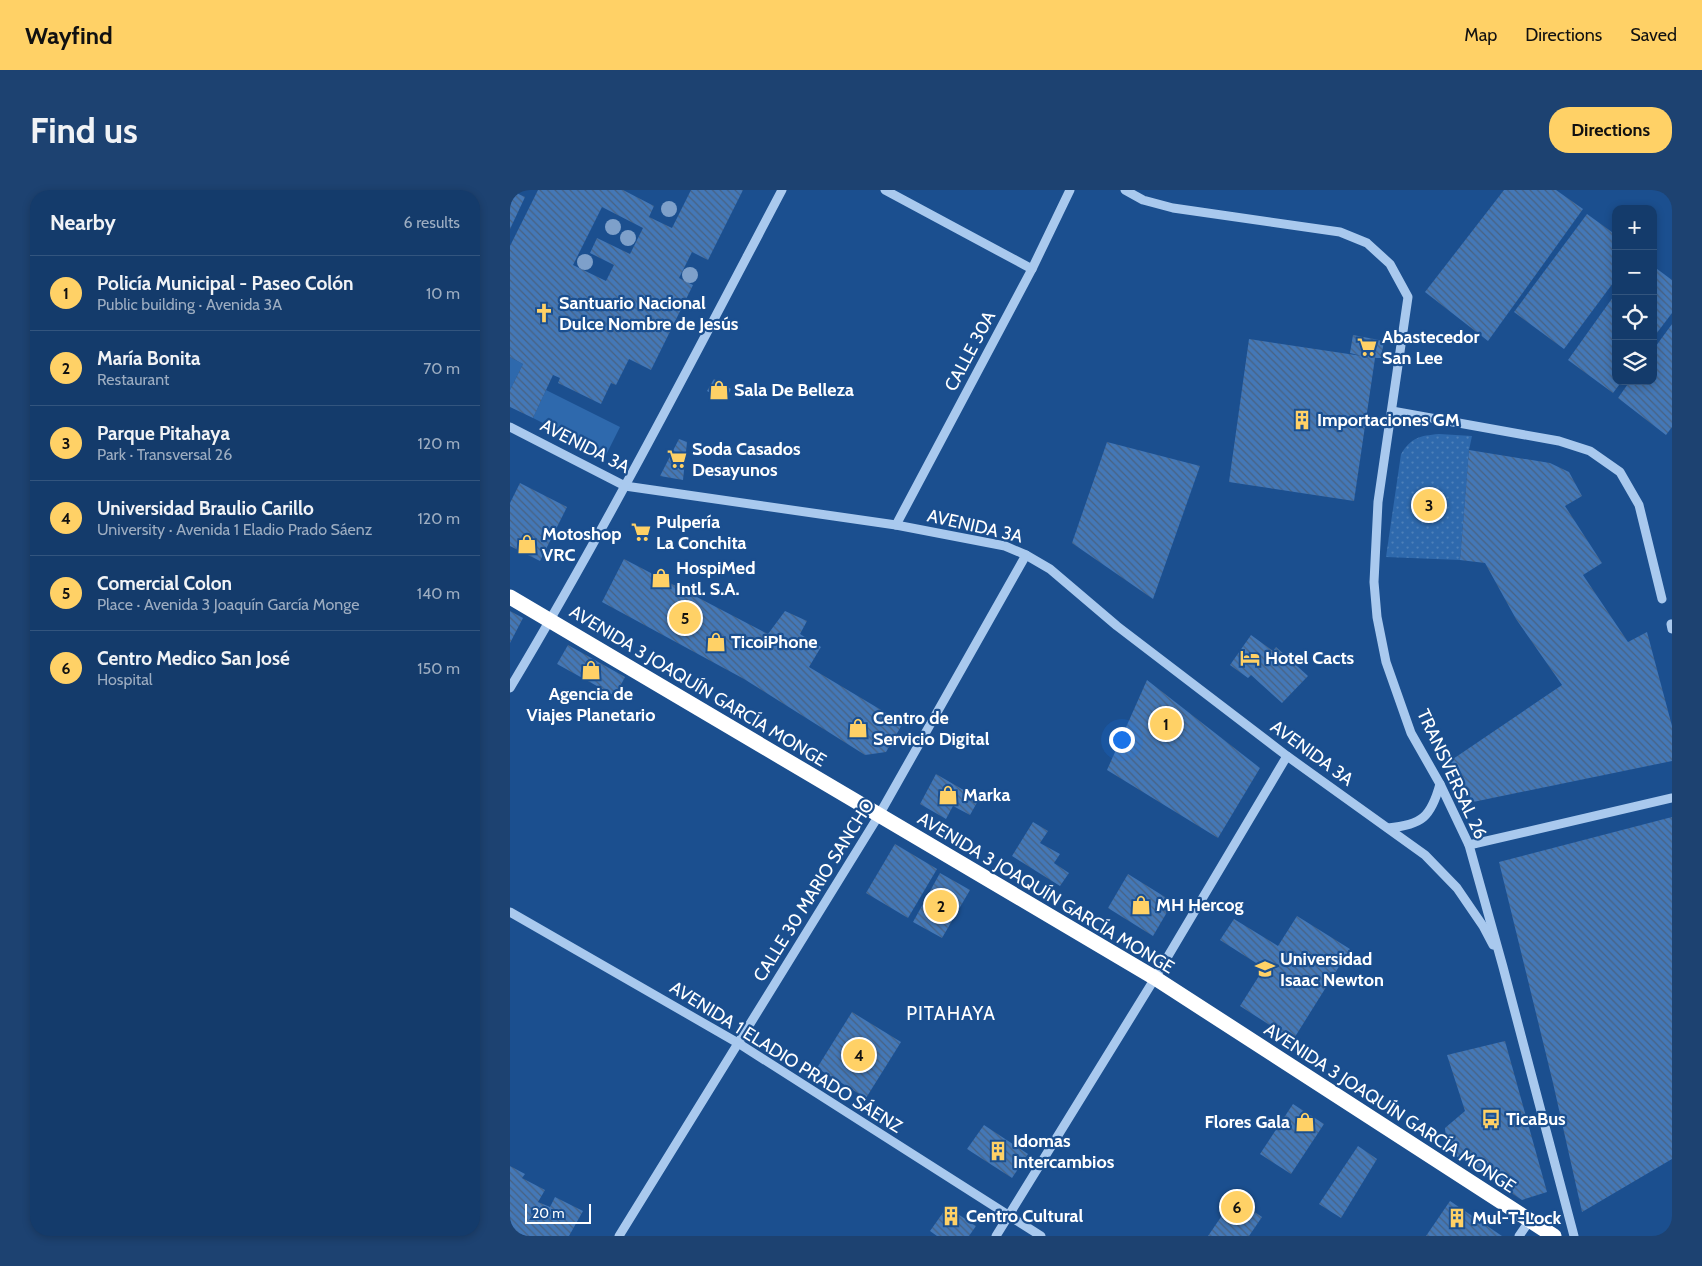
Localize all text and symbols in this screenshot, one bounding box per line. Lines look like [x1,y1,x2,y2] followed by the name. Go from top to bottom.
[25,21,113,50] text: Wayfind
[1464,24,1497,46] text: Map
[1525,24,1602,46] text: Directions
[1630,24,1677,46] text: Saved
[1549,107,1672,153] button: Directions
[30,109,138,152] text: Find us
[1612,205,1657,385] map controls
[1612,205,1657,250] button: +
[50,210,116,235] text: Nearby
[404,213,460,232] text: 6 results
[1612,250,1657,295] button: −
[97,272,353,295] text: Policía Municipal - Paseo Colón
[63,284,69,303] text: 1
[426,284,460,303] text: 10 m
[559,292,739,335] place label: Santuario Nacional Dulce Nombre de Jesús
[97,295,282,314] text: Public building · Avenida 3A
[1612,295,1657,340] button: locate
[533,302,555,324] church icon: Santuario Nacional Dulce Nombre de Jesús
[940,307,1000,395] street label: CALLE 30A
[1382,326,1479,369] place label: Abastecedor San Lee
[1356,336,1378,358] supermarket icon: Abastecedor San Lee
[1612,340,1657,385] button: layers
[97,347,201,370] text: María Bonita
[62,359,70,378] text: 2
[423,359,460,378] text: 70 m
[97,370,169,389] text: Restaurant
[708,379,730,401] shop icon: Sala De Belleza
[734,379,854,401] place label: Sala De Belleza
[1291,409,1313,431] building icon: Importaciones GM
[1317,409,1460,431] place label: Importaciones GM
[537,414,633,478] street label: AVENIDA 3A
[97,422,230,445] text: Parque Pitahaya
[62,434,70,453] text: 3
[418,434,460,453] text: 120 m
[692,438,801,481] place label: Soda Casados Desayunos
[97,445,232,464] text: Park · Transversal 26
[666,448,688,470] supermarket icon: Soda Casados Desayunos
[1413,486,1445,524] pin: 3
[97,497,314,520] text: Universidad Braulio Carillo
[925,504,1025,548] street label: AVENIDA 3A
[61,509,71,528] text: 4
[418,509,460,528] text: 120 m
[656,511,747,554] place label: Pulpería La Conchita
[97,520,372,539] text: University · Avenida 1 Eladio Prado Sáenz
[630,521,652,543] supermarket icon: Pulpería La Conchita
[542,523,621,566] place label: Motoshop VRC
[516,533,538,555] shop icon: Motoshop VRC
[676,557,755,600] place label: HospiMed Intl. S.A.
[650,567,672,589] shop icon: HospiMed Intl. S.A.
[97,572,232,595] text: Comercial Colon
[62,584,70,603] text: 5
[417,584,460,603] text: 140 m
[97,595,359,614] text: Place · Avenida 3 Joaquín García Monge
[669,599,701,637] pin: 5
[566,600,830,772] street label: AVENIDA 3 JOAQUÍN GARCÍA MONGE
[705,631,727,653] shop icon: TicoiPhone
[731,631,818,653] place label: TicoiPhone
[97,647,290,670] text: Centro Medico San José
[1239,647,1261,669] hotel icon: Hotel Cacts
[1265,647,1355,669] place label: Hotel Cacts
[62,659,71,678] text: 6
[417,659,460,678] text: 150 m
[580,659,602,681] shop icon: Agencia de Viajes Planetario
[97,670,153,689] text: Hospital
[527,683,655,726] place label: Agencia de Viajes Planetario
[1150,705,1182,743] pin: 1
[1412,706,1492,842] street label: TRANSVERSAL 26
[873,707,990,750] place label: Centro de Servicio Digital
[1266,716,1358,790] street label: AVENIDA 3A
[847,717,869,739] shop icon: Centro de Servicio Digital
[1109,727,1135,753] your location
[937,784,959,806] shop icon: Marka
[963,784,1010,806] place label: Marka
[749,794,879,986] street label: CALLE 30 MARIO SANCHO
[914,807,1178,979] street label: AVENIDA 3 JOAQUÍN GARCÍA MONGE
[925,887,957,925] pin: 2
[1130,894,1152,916] shop icon: MH Hercog
[1156,894,1243,916] place label: MH Hercog
[1280,948,1384,991] place label: Universidad Isaac Newton
[1254,958,1276,980] school or university icon: Universidad Isaac Newton
[666,976,906,1138] street label: AVENIDA 1 ELADIO PRADO SÁENZ
[906,1002,996,1025] district label: PITAHAYA
[1260,1018,1520,1198] street label: AVENIDA 3 JOAQUÍN GARCÍA MONGE
[843,1036,875,1074] pin: 4
[1480,1108,1502,1130] bus stop icon: TicaBus
[1506,1108,1566,1130] place label: TicaBus
[1204,1111,1290,1133] place label: Flores Gala
[1294,1111,1316,1133] shop icon: Flores Gala
[1013,1130,1115,1173] place label: Idomas Intercambios
[987,1140,1009,1162] building icon: Idomas Intercambios
[1221,1188,1253,1226] pin: 6
[525,1201,591,1224] scale bar
[532,1204,565,1222] text: 20 m
[940,1205,962,1227] building icon: Centro Cultural
[966,1205,1083,1227] place label: Centro Cultural
[1446,1207,1468,1229] building icon: Mul-T-Lock
[1472,1207,1561,1229] place label: Mul-T-Lock

